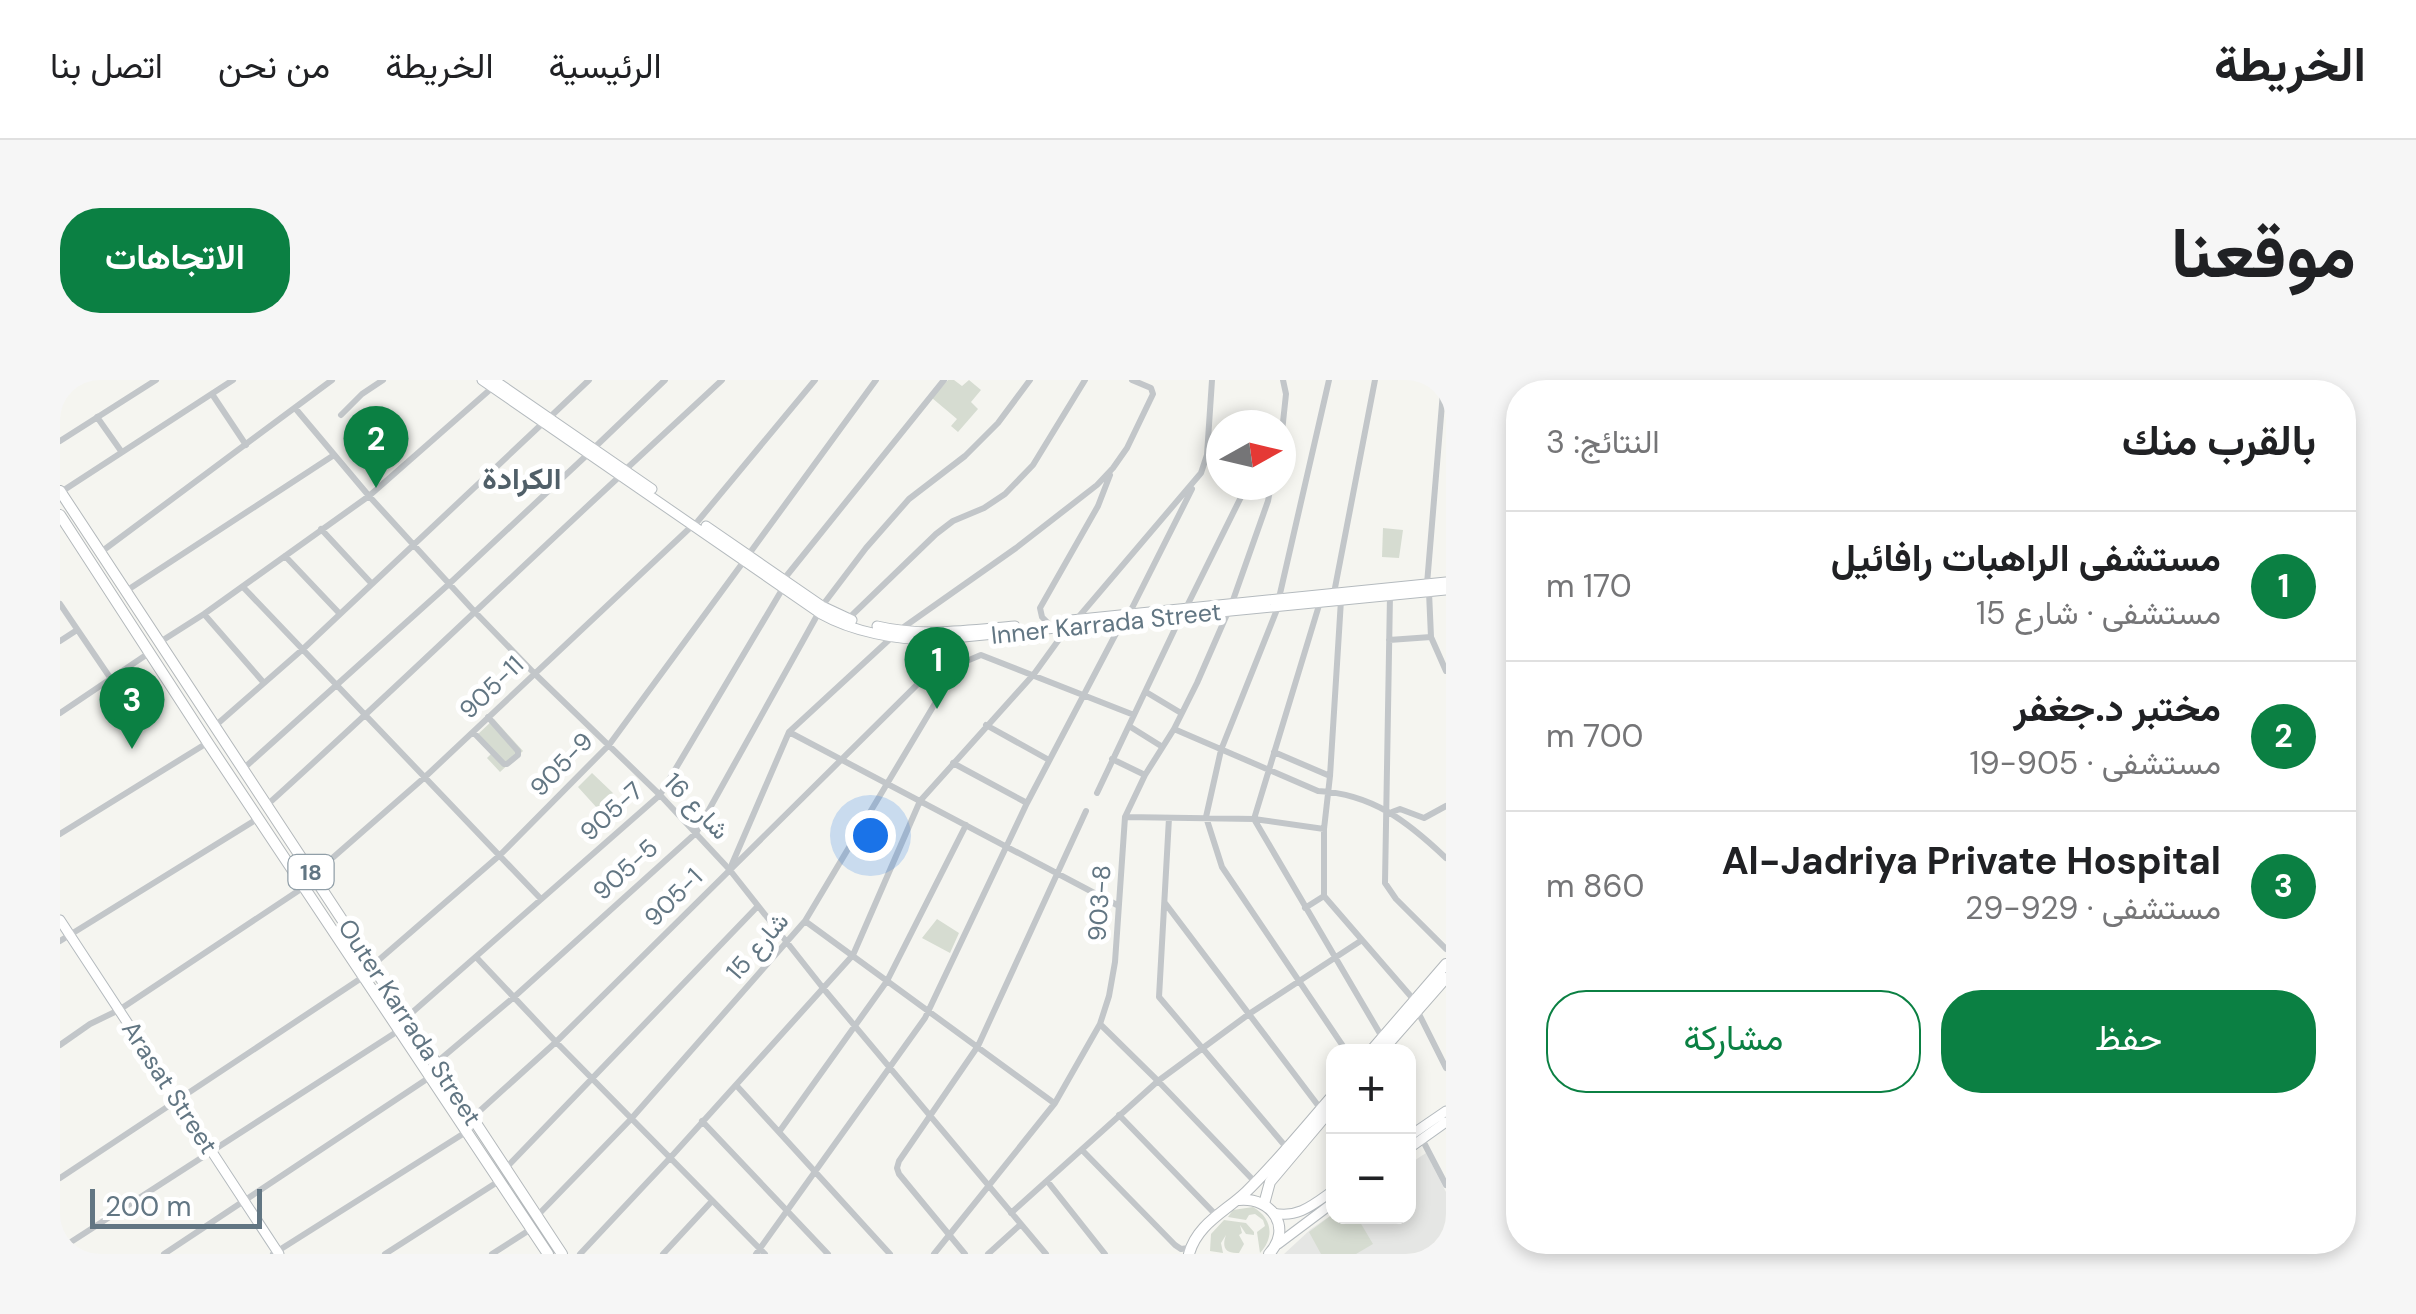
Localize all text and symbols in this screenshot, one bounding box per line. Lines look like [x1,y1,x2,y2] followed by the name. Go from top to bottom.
[2214,33,2366,96] text: الخريطة
[50,43,163,89] text: اتصل بنا
[218,43,330,89] text: من نحن
[385,43,494,89] text: الخريطة
[549,43,662,89] text: الرئيسية
[60,208,290,313] button: الاتجاهات
[2171,208,2356,299] text: موقعنا
[344,406,408,488] pin: 2
[1206,410,1296,500] north arrow
[2122,413,2316,468] text: بالقرب منك
[1546,421,1660,463] text: النتائج: 3
[482,459,562,498] district label: الكرادة
[1831,533,2221,583] text: مستشفى الراهبات رافائيل
[1546,565,1632,607] text: 170 m
[2278,565,2289,607] text: 1
[1976,592,2221,634] text: مستشفى · شارع 15
[989,595,1223,652] street label: Inner Karrada Street
[904,626,970,709] pin: 1
[452,649,531,726] street label: 905-11
[100,666,164,749] pin: 3
[2014,683,2221,733] text: مختبر د.جغفر
[1546,715,1643,757] text: 700 m
[2274,715,2293,757] text: 2
[523,725,600,804] street label: 905-9
[1969,742,2221,784] text: مستشفى · 905-19
[657,766,736,847] street label: شارع 16
[573,775,650,848] street label: 905-7
[845,810,896,861] your location
[586,831,665,907] street label: 905-5
[1722,836,2221,886] text: Al-Jadriya Private Hospital
[288,855,334,889] road number: 18
[637,861,710,934] street label: 905-1
[1080,864,1119,942] street label: 903-8
[1546,865,1644,907] text: 860 m
[2274,865,2293,907] text: 3
[1965,887,2221,929] text: مستشفى · 929-29
[719,905,796,987] street label: شارع 15
[330,913,489,1132] street label: Outer Karrada Street
[1546,990,1921,1093] button: مشاركة
[1941,990,2316,1093] button: حفظ
[114,1014,225,1160] street label: Arasat Street
[1326,1044,1416,1224] map controls
[1326,1044,1416,1134] button: +
[1326,1134,1416,1224] button: −
[90,1184,262,1228] scale bar
[105,1188,192,1225] text: 200 m

